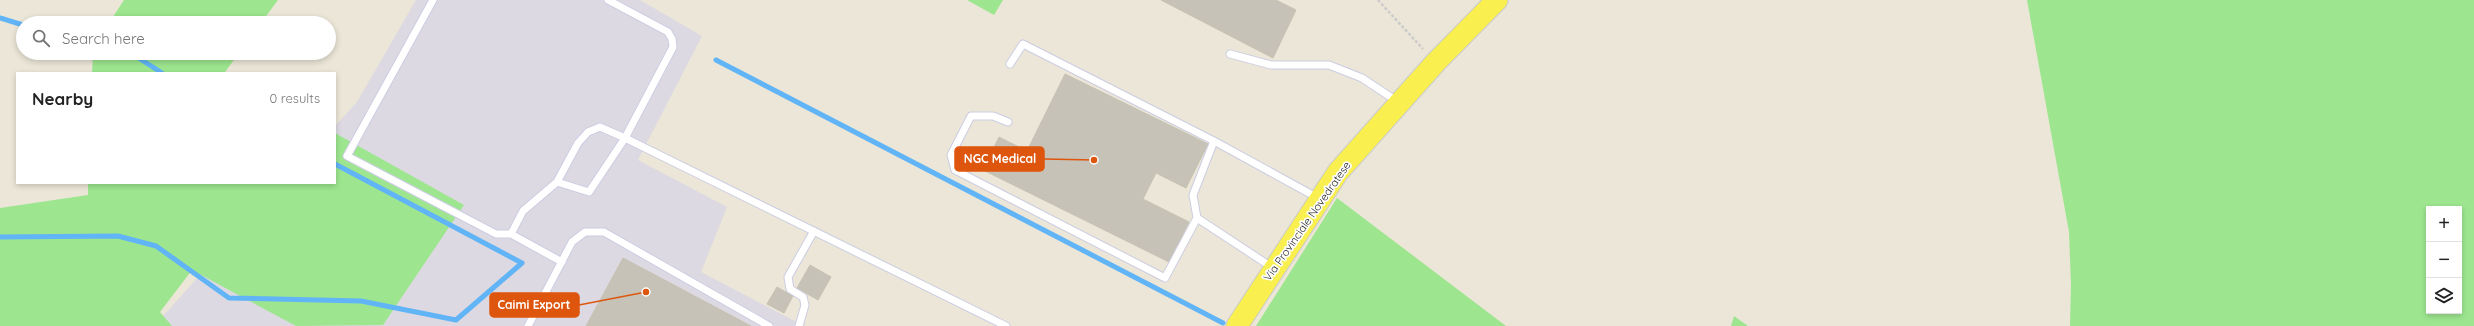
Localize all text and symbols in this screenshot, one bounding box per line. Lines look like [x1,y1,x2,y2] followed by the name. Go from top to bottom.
[16,16,336,60] search box
[30,27,52,49] icon: search
[62,29,145,48] text: Search here
[32,88,93,109] text: Nearby
[269,90,320,106] text: 0 results
[955,147,1044,171] callout: NGC Medical
[964,151,1036,166] text: NGC Medical
[1260,159,1354,283] street label: Via Provinciale Novedratese
[2426,206,2462,314] map controls
[2426,206,2462,242] button: +
[2426,242,2462,278] button: −
[2426,278,2462,314] button: layers
[490,293,579,317] callout: Caimi Export
[498,297,571,312] text: Caimi Export

